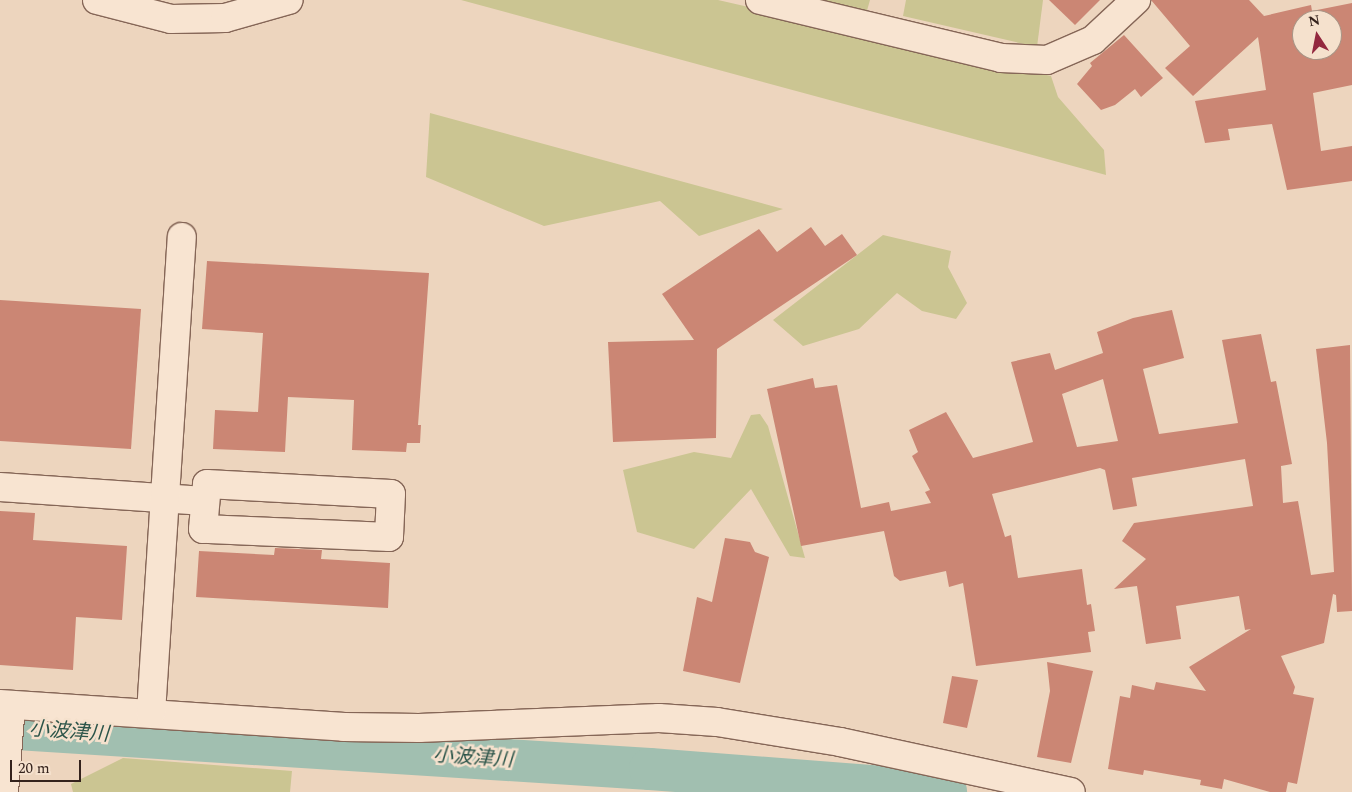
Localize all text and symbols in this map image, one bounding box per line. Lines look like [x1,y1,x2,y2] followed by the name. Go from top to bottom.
[1307,9,1322,32] text: N
[1292,10,1342,60] north arrow
[28,717,110,747] water label: 小波津川
[432,743,514,773] water label: 小波津川
[12,750,84,782] scale bar
[18,757,50,780] text: 20 m

